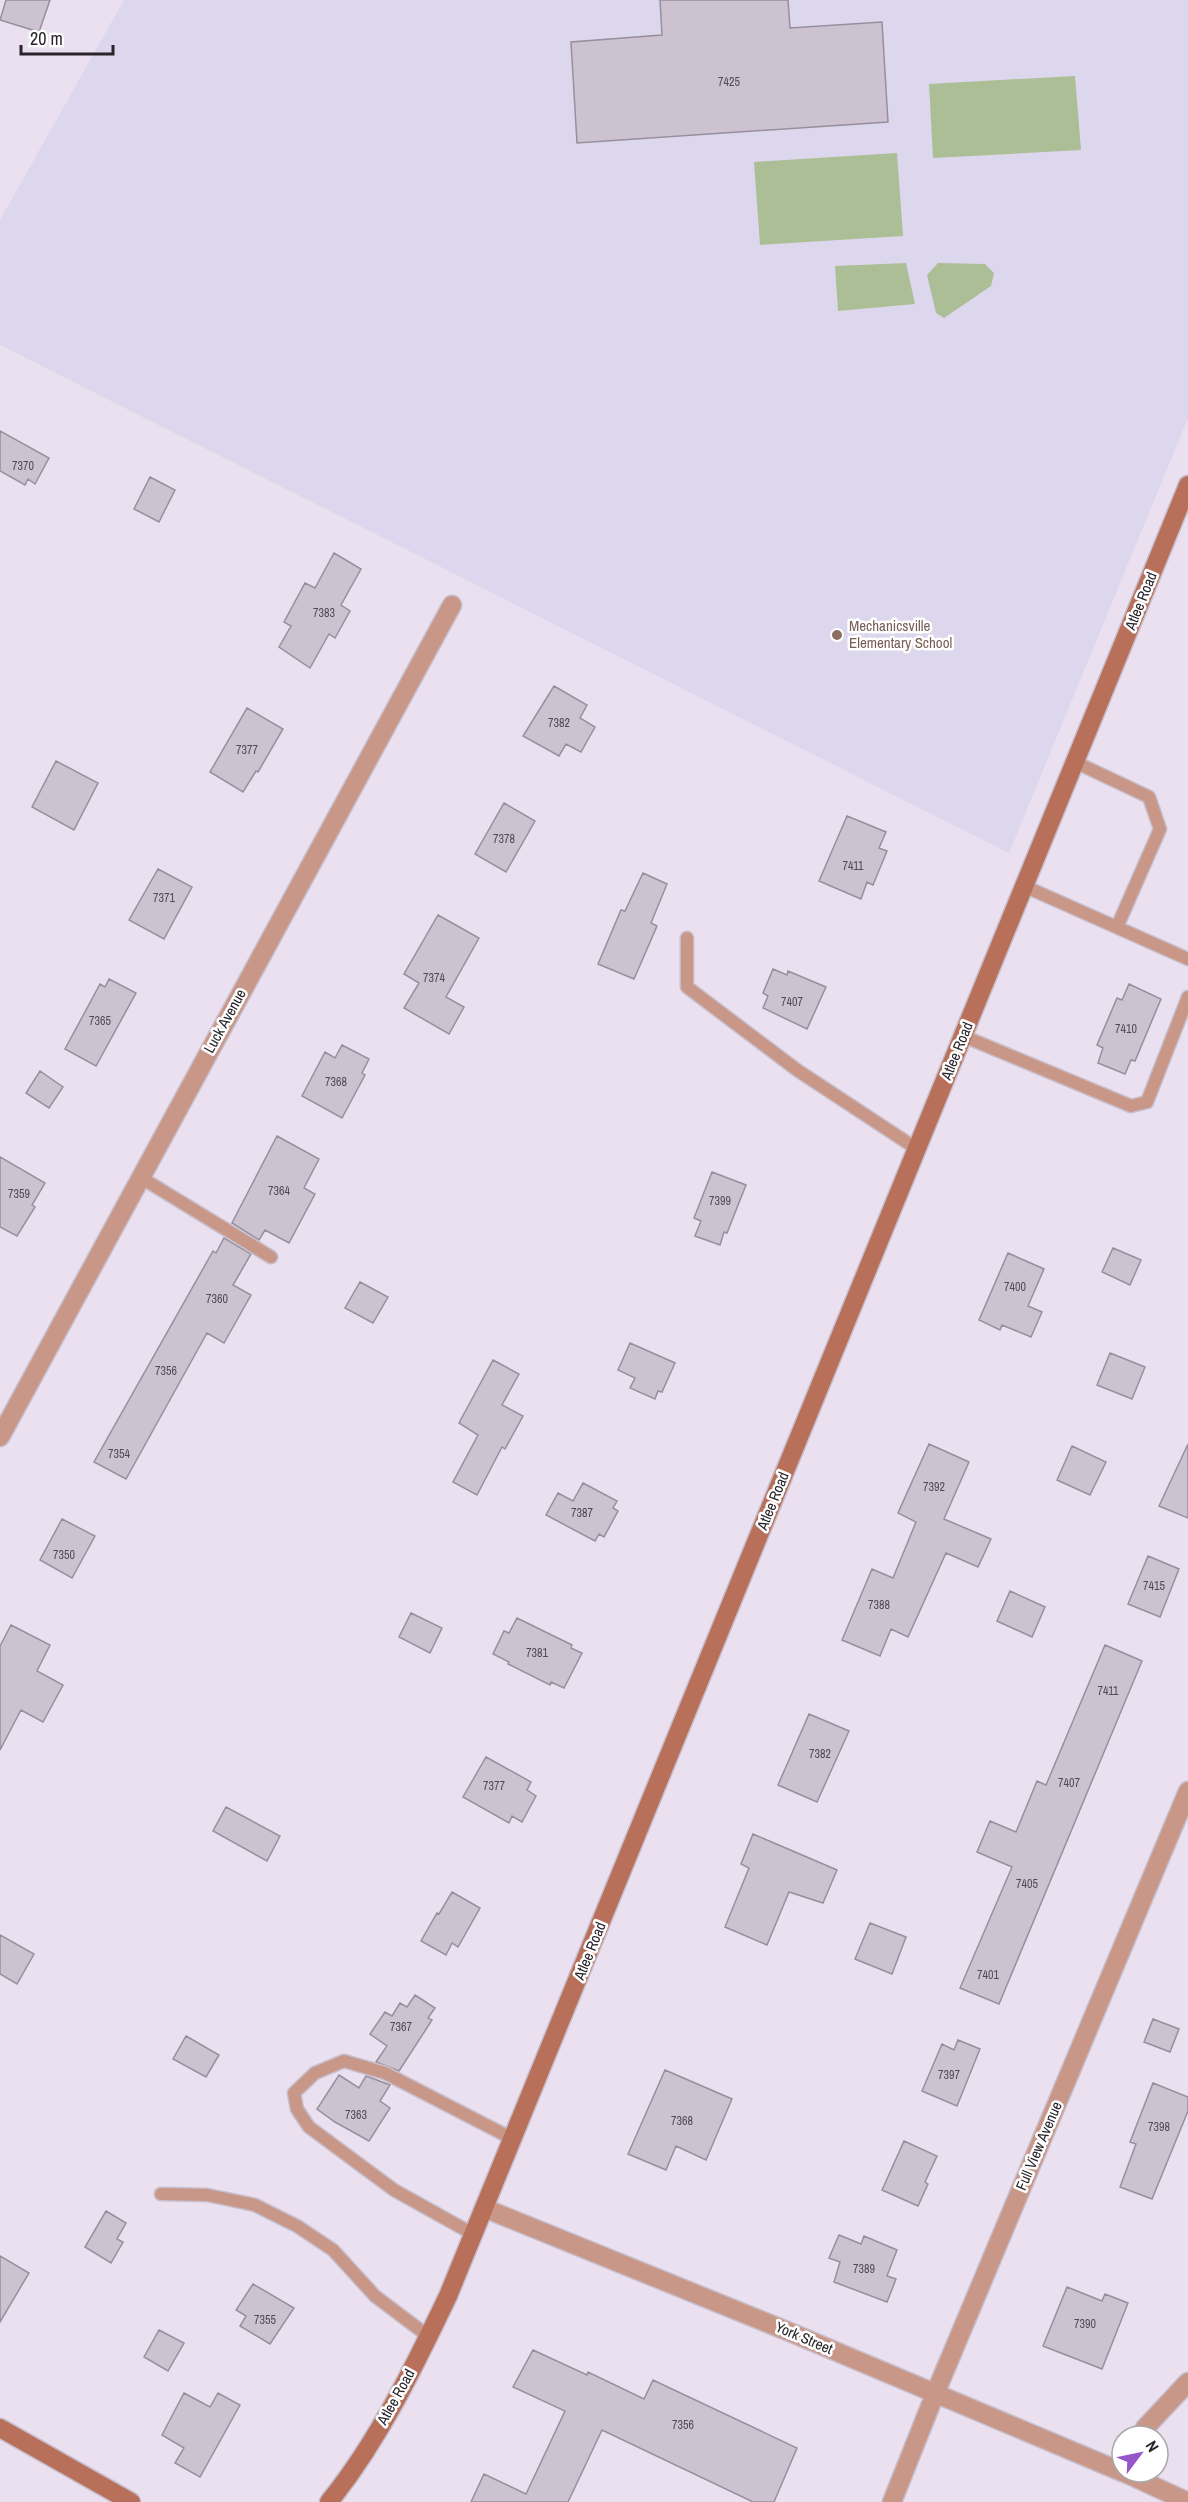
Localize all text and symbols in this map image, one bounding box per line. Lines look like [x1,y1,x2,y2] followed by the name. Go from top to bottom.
[21,18,112,56] scale bar
[30,26,63,51] text: 20 m
[718,74,740,90] house number: 7425
[12,458,34,474] house number: 7370
[1119,569,1162,634] street label: Atlee Road
[313,605,335,621] house number: 7383
[849,615,952,653] place label: Mechanicsville Elementary School
[830,628,844,642] marker: Mechanicsville Elementary School
[548,715,570,731] house number: 7382
[236,742,258,758] house number: 7377
[493,831,515,847] house number: 7378
[842,858,864,874] house number: 7411
[153,890,175,906] house number: 7371
[423,970,445,986] house number: 7374
[198,985,251,1057] street label: Luck Avenue
[781,994,803,1010] house number: 7407
[89,1013,111,1029] house number: 7365
[935,1019,978,1084] street label: Atlee Road
[1115,1021,1137,1037] house number: 7410
[325,1074,347,1090] house number: 7368
[268,1183,290,1199] house number: 7364
[8,1186,30,1202] house number: 7359
[709,1193,731,1209] house number: 7399
[1004,1279,1026,1295] house number: 7400
[206,1291,228,1307] house number: 7360
[155,1363,177,1379] house number: 7356
[108,1446,130,1462] house number: 7354
[751,1469,794,1534] street label: Atlee Road
[923,1479,945,1495] house number: 7392
[571,1505,593,1521] house number: 7387
[53,1547,75,1563] house number: 7350
[1143,1578,1165,1594] house number: 7415
[868,1597,890,1613] house number: 7388
[526,1645,548,1661] house number: 7381
[1097,1683,1119,1699] house number: 7411
[809,1746,831,1762] house number: 7382
[1058,1775,1080,1791] house number: 7407
[483,1778,505,1794] house number: 7377
[1016,1876,1038,1892] house number: 7405
[568,1919,611,1984] street label: Atlee Road
[977,1967,999,1983] house number: 7401
[390,2019,412,2035] house number: 7367
[938,2067,960,2083] house number: 7397
[1010,2098,1067,2193] street label: Full View Avenue
[345,2107,367,2123] house number: 7363
[671,2113,693,2129] house number: 7368
[1148,2119,1170,2135] house number: 7398
[853,2261,875,2277] house number: 7389
[254,2312,276,2328] house number: 7355
[772,2316,837,2359] street label: York Street
[1074,2316,1096,2332] house number: 7390
[371,2365,419,2429] street label: Atlee Road
[672,2417,694,2433] house number: 7356
[1110,2424,1170,2484] north arrow
[1141,2436,1165,2456] text: N

